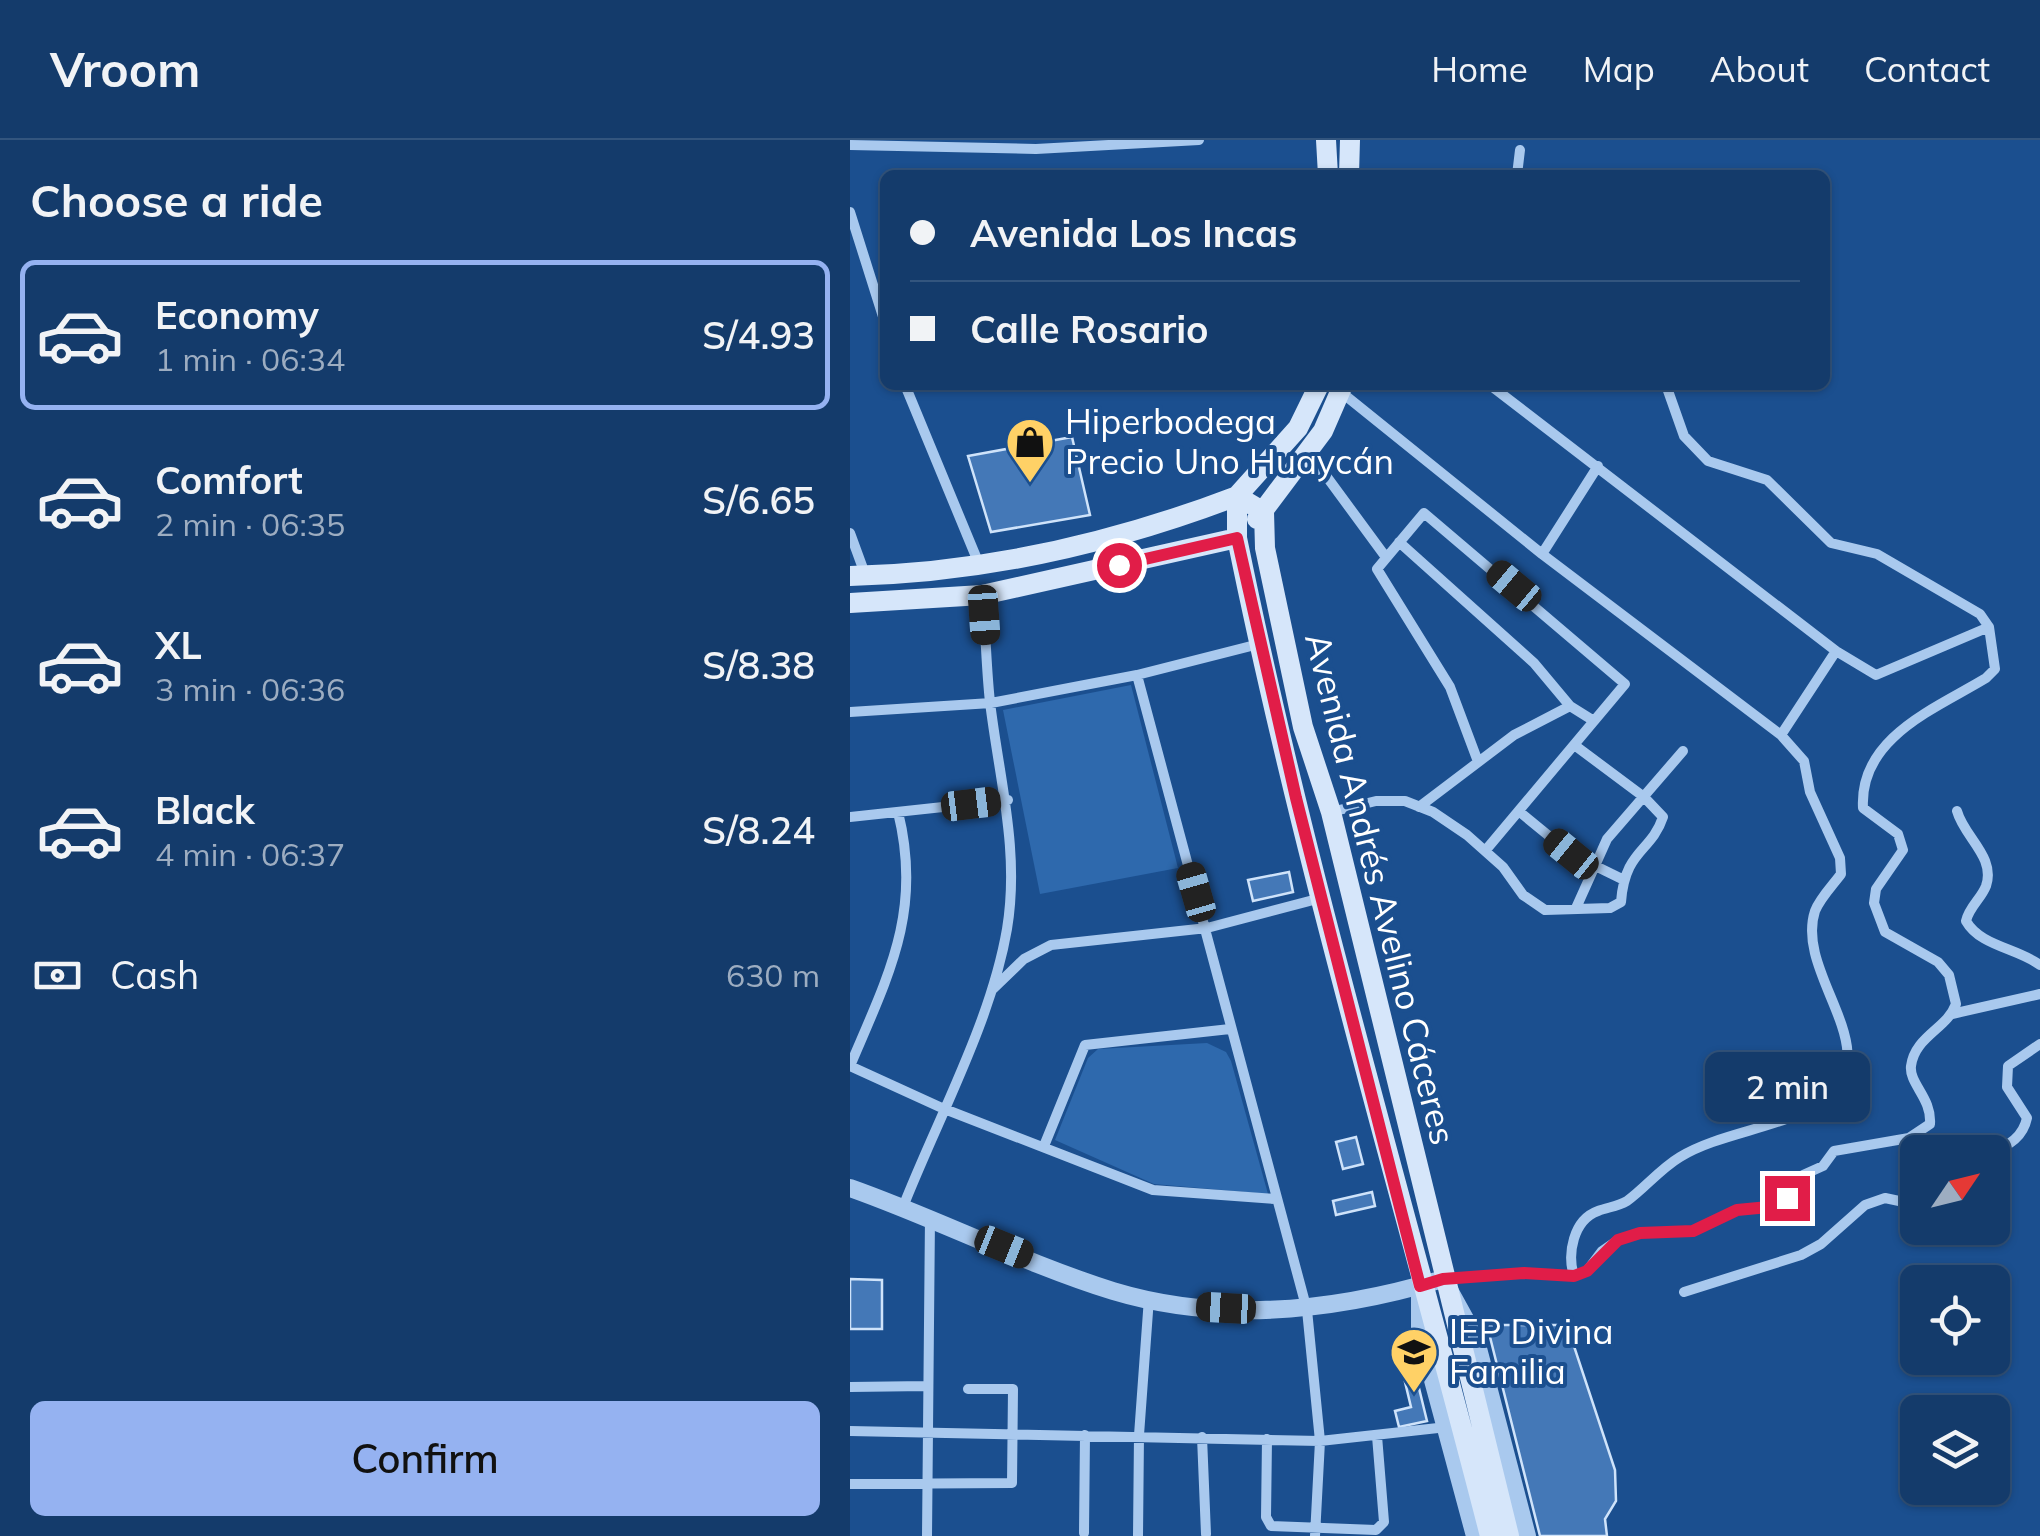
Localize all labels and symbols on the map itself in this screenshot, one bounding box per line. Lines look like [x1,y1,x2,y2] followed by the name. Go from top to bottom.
[1065,399,1394,483] place label: Hiperbodega Precio Uno Huaycán
[1004,416,1056,484] shop icon: Hiperbodega Precio Uno Huaycán
[1097,543,1142,588] route start
[1481,555,1547,617] car
[967,584,1001,646] car
[1296,628,1466,1149] street label: Avenida Andrés Avelino Cáceres
[939,785,1003,823] car
[1538,823,1604,885] car
[1173,859,1219,925] car
[1704,1053,1870,1123] callout: 2 min
[1900,1135,2010,1245] north arrow
[1765,1176,1810,1221] route end
[971,1222,1037,1272] car
[1195,1291,1257,1325] car
[1449,1309,1613,1393] place label: IEP Divina Familia
[1388,1326,1440,1394] school or university icon: IEP Divina Familia

